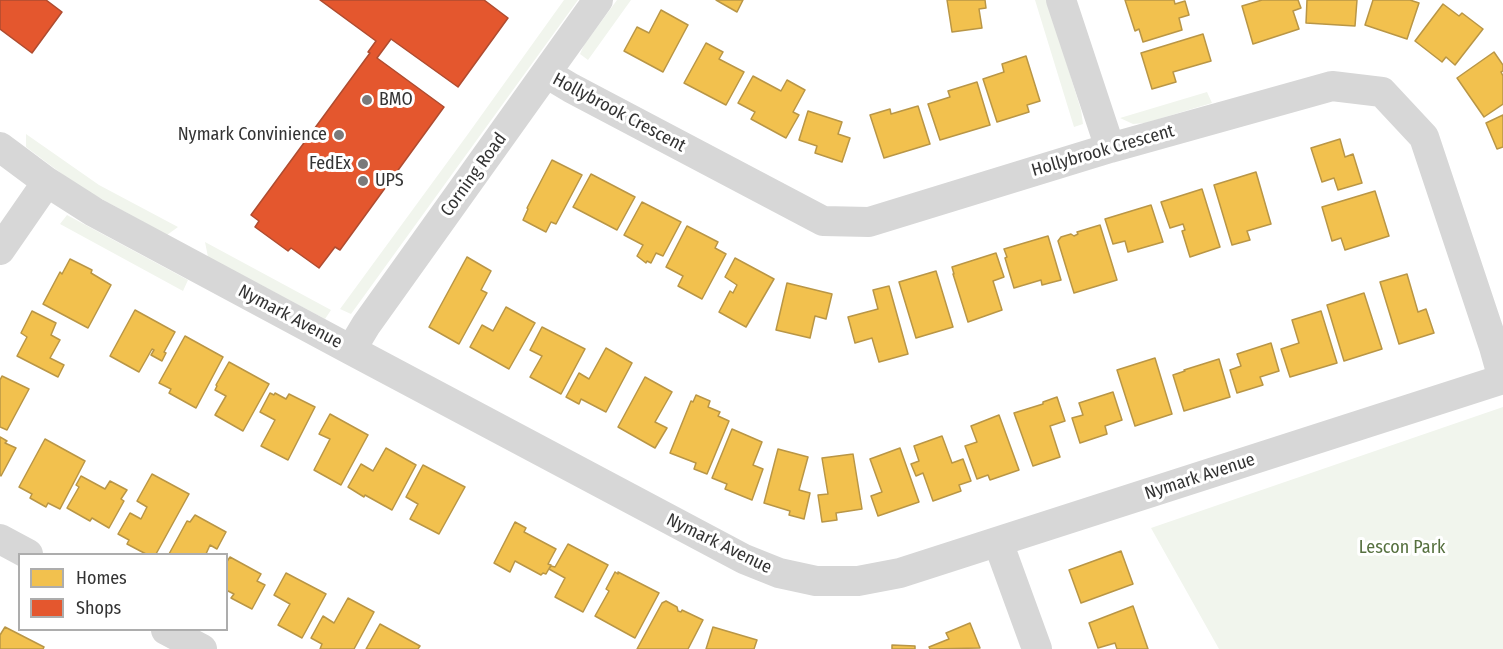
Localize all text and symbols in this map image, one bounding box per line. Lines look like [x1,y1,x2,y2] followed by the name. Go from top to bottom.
[549,69,689,157] street label: Hollybrook Crescent
[379,89,413,111] place label: BMO
[360,93,374,107] marker: BMO
[1029,120,1177,182] street label: Hollybrook Crescent
[178,124,327,146] place label: Nymark Convinience
[332,128,346,142] marker: Nymark Convinience
[436,129,512,221] street label: Corning Road
[309,153,351,175] place label: FedEx
[356,157,370,171] marker: FedEx
[375,170,404,192] place label: UPS
[356,174,370,188] marker: UPS
[234,281,346,353] street label: Nymark Avenue
[1142,449,1258,505] street label: Nymark Avenue
[663,509,775,579] street label: Nymark Avenue
[1359,537,1445,559] park label: Lescon Park
[18,553,228,631] legend
[76,567,127,589] text: Homes
[76,597,121,619] text: Shops

